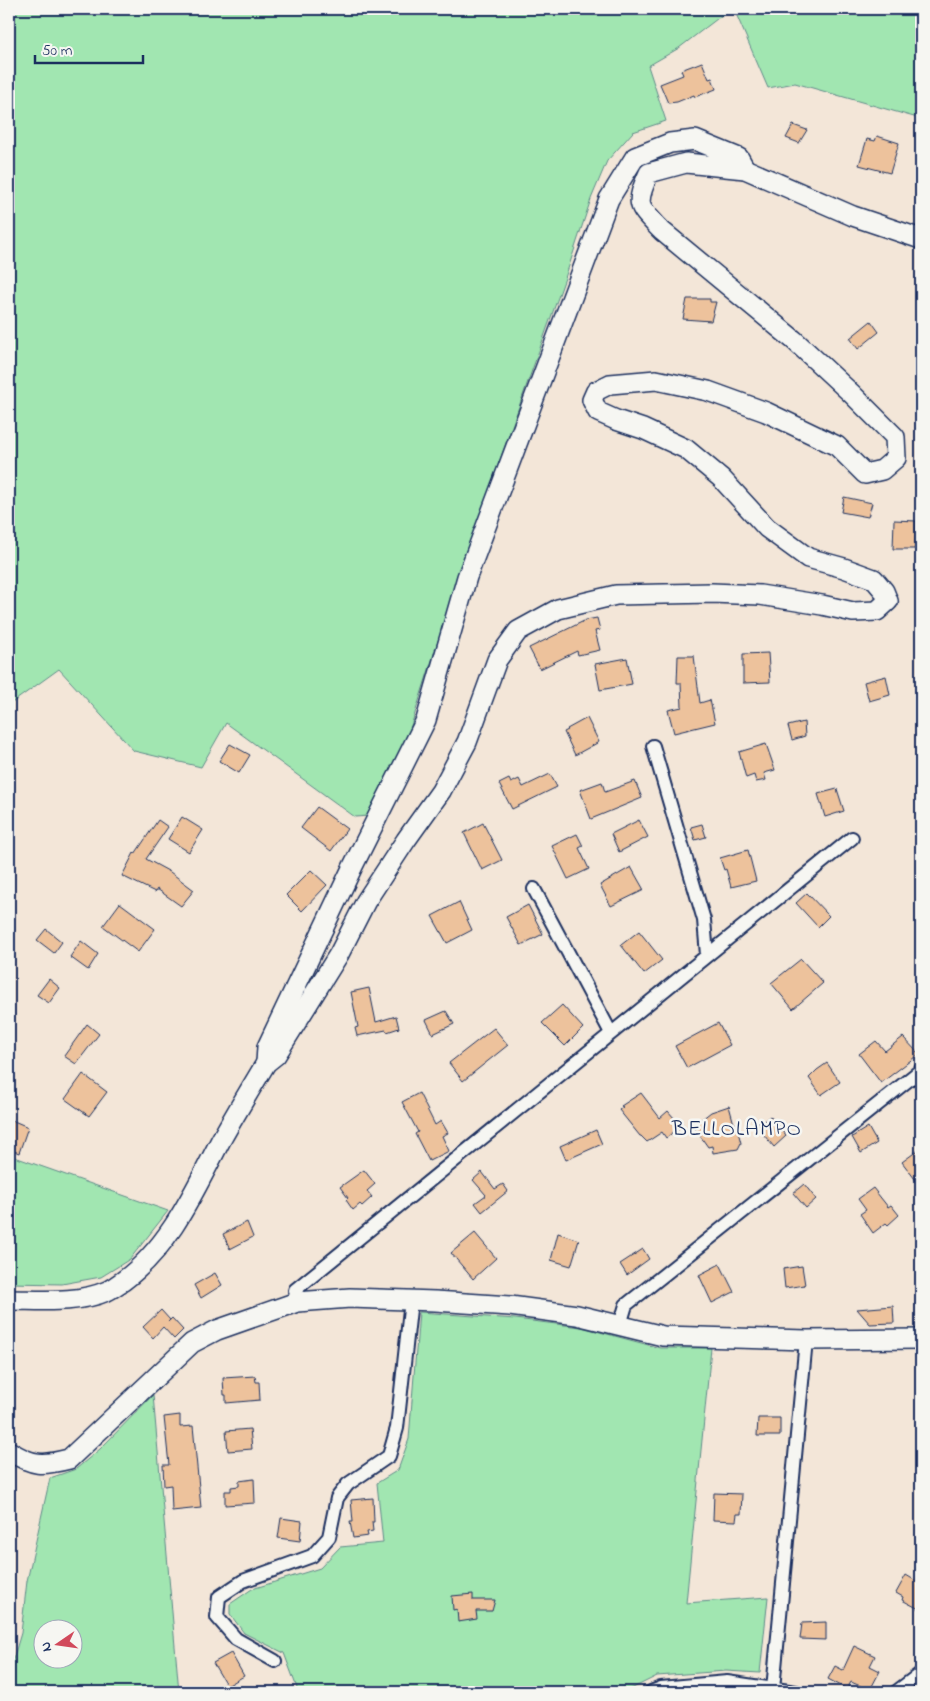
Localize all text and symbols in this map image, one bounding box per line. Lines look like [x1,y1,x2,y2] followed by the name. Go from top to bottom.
[35,32,142,64] scale bar
[42,40,73,62] text: 50 m
[671,1114,802,1146] district label: BELLOLAMPO
[32,1618,82,1668] north arrow
[36,1640,58,1654] text: N

